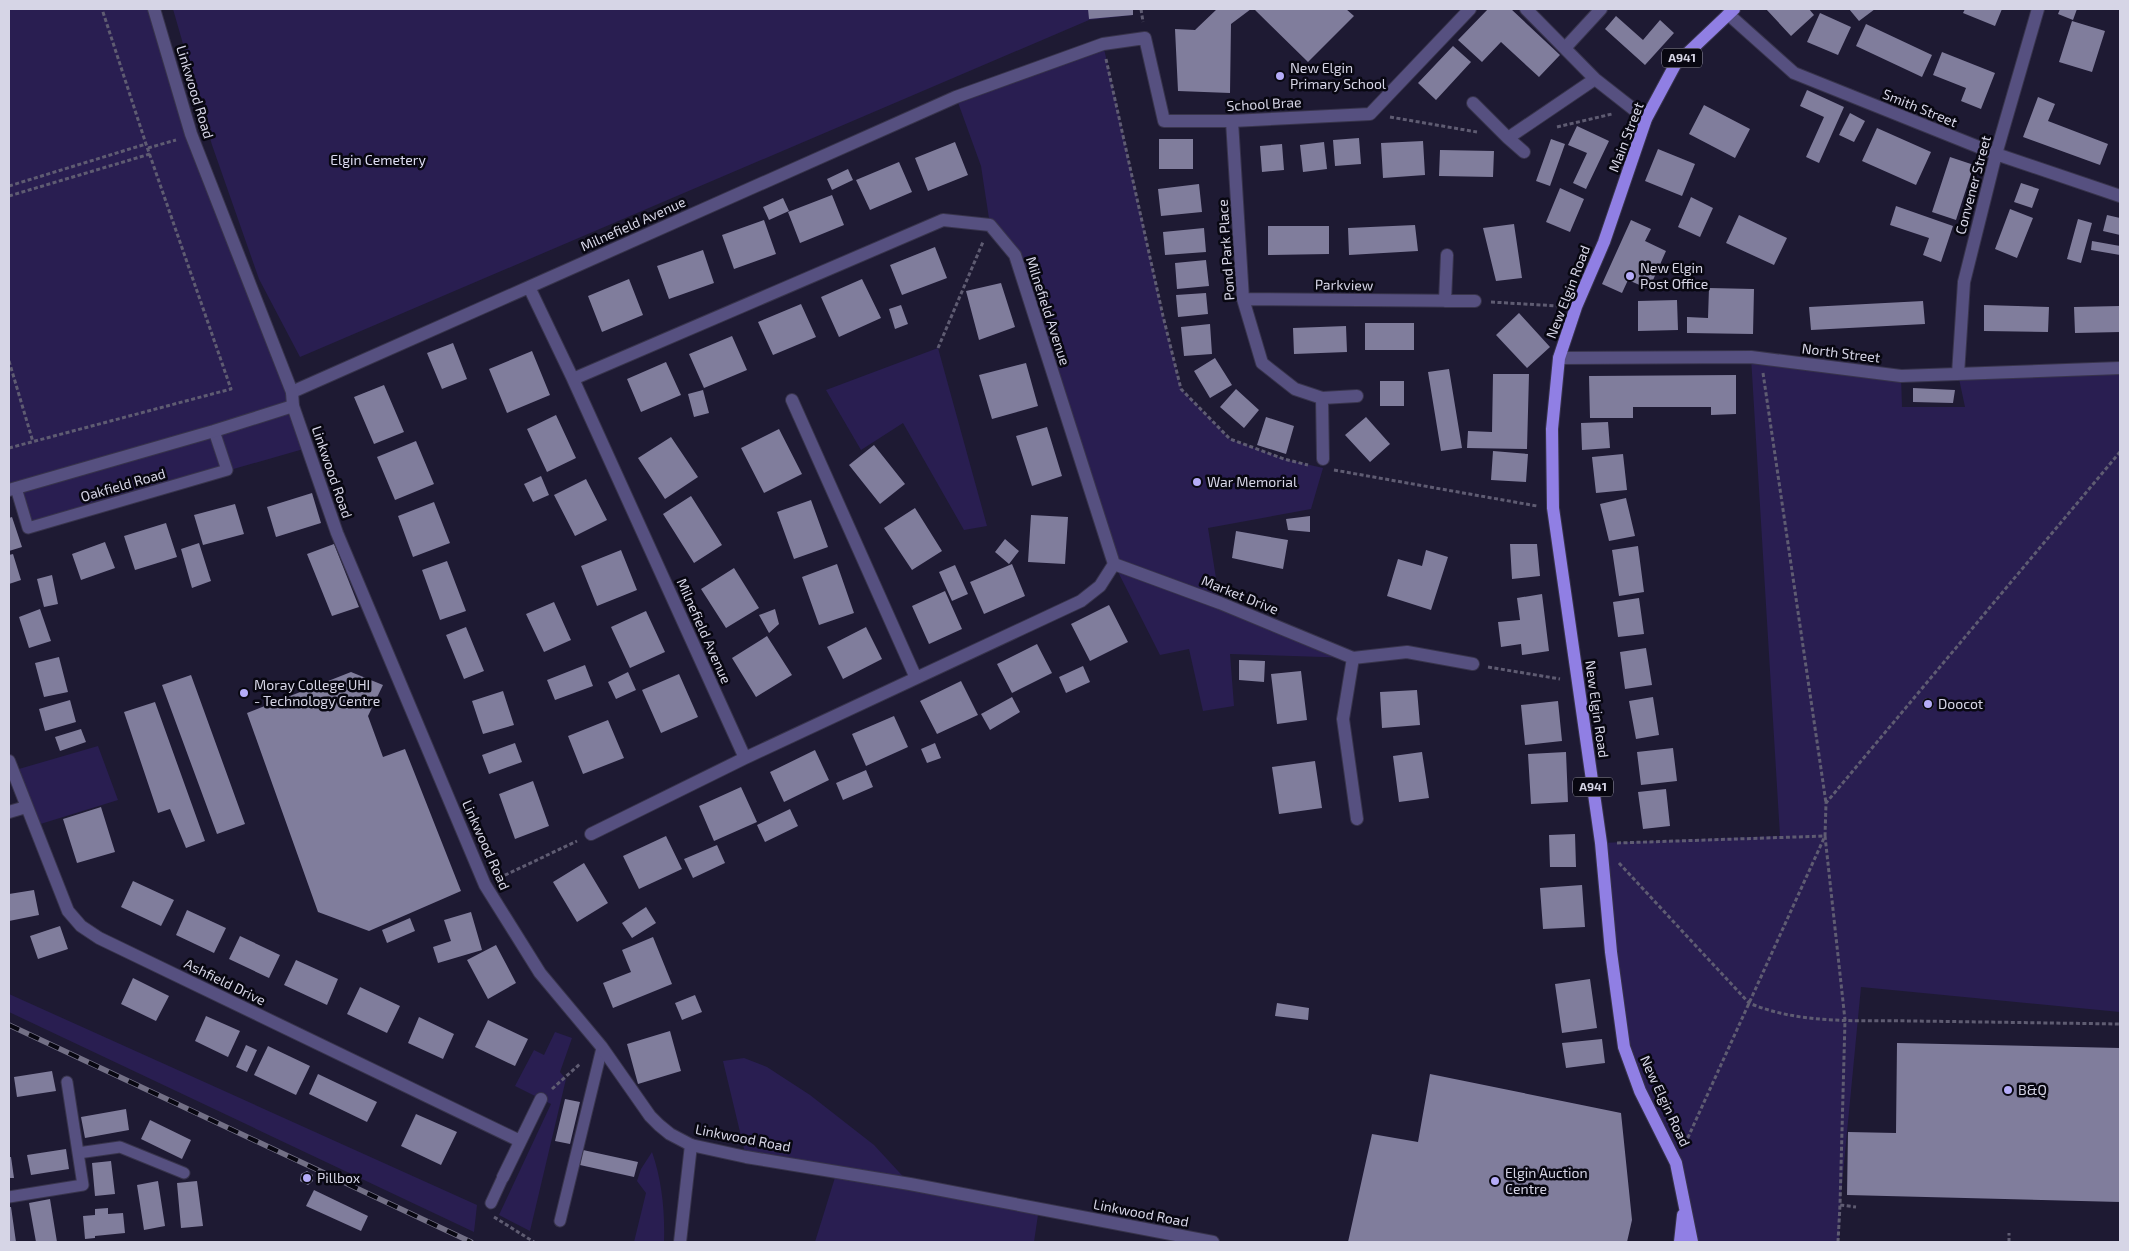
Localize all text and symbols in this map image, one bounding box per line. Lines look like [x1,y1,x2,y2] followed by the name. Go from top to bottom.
[173,43,218,141] street label: Linkwood Road
[1662,48,1702,68] road number: A941
[1290,59,1387,92] place label: New Elgin Primary School
[1274,70,1286,82] marker: New Elgin Primary School
[1880,85,1960,130] street label: Smith Street
[1226,93,1302,114] street label: School Brae
[1604,99,1647,174] street label: Main Street
[1951,133,1994,236] street label: Convener Street
[330,151,426,168] park label: Elgin Cemetery
[578,193,688,254] street label: Milnefield Avenue
[1213,199,1238,301] street label: Pond Park Place
[1542,243,1593,341] street label: New Elgin Road
[1023,254,1074,367] street label: Milnefield Avenue
[1640,259,1708,292] place label: New Elgin Post Office
[1624,270,1636,282] marker: New Elgin Post Office
[1315,275,1374,294] street label: Parkview
[1801,339,1881,366] street label: North Street
[309,423,356,520] street label: Linkwood Road
[78,464,167,505] street label: Oakfield Road
[1207,473,1298,490] place label: War Memorial
[1191,476,1203,488] marker: War Memorial
[1199,571,1281,618] street label: Market Drive
[674,576,735,686] street label: Milnefield Avenue
[1582,659,1613,759] street label: New Elgin Road
[254,676,380,709] place label: Moray College UHI - Technology Centre
[238,687,250,699] marker: Moray College UHI - Technology Centre
[1938,695,1983,712] place label: Doocot
[1922,698,1934,710] marker: Doocot
[1573,778,1613,796] road number: A941
[459,797,514,892] street label: Linkwood Road
[182,955,269,1009] street label: Ashfield Drive
[1637,1053,1694,1149] street label: New Elgin Road
[2018,1081,2047,1098] place label: B&Q
[2002,1084,2014,1096] marker: B&Q
[694,1120,792,1155] street label: Linkwood Road
[1505,1164,1588,1197] place label: Elgin Auction Centre
[317,1169,361,1186] place label: Pillbox
[301,1172,313,1184] marker: Pillbox
[1489,1175,1501,1187] marker: Elgin Auction Centre
[1092,1195,1190,1230] street label: Linkwood Road

